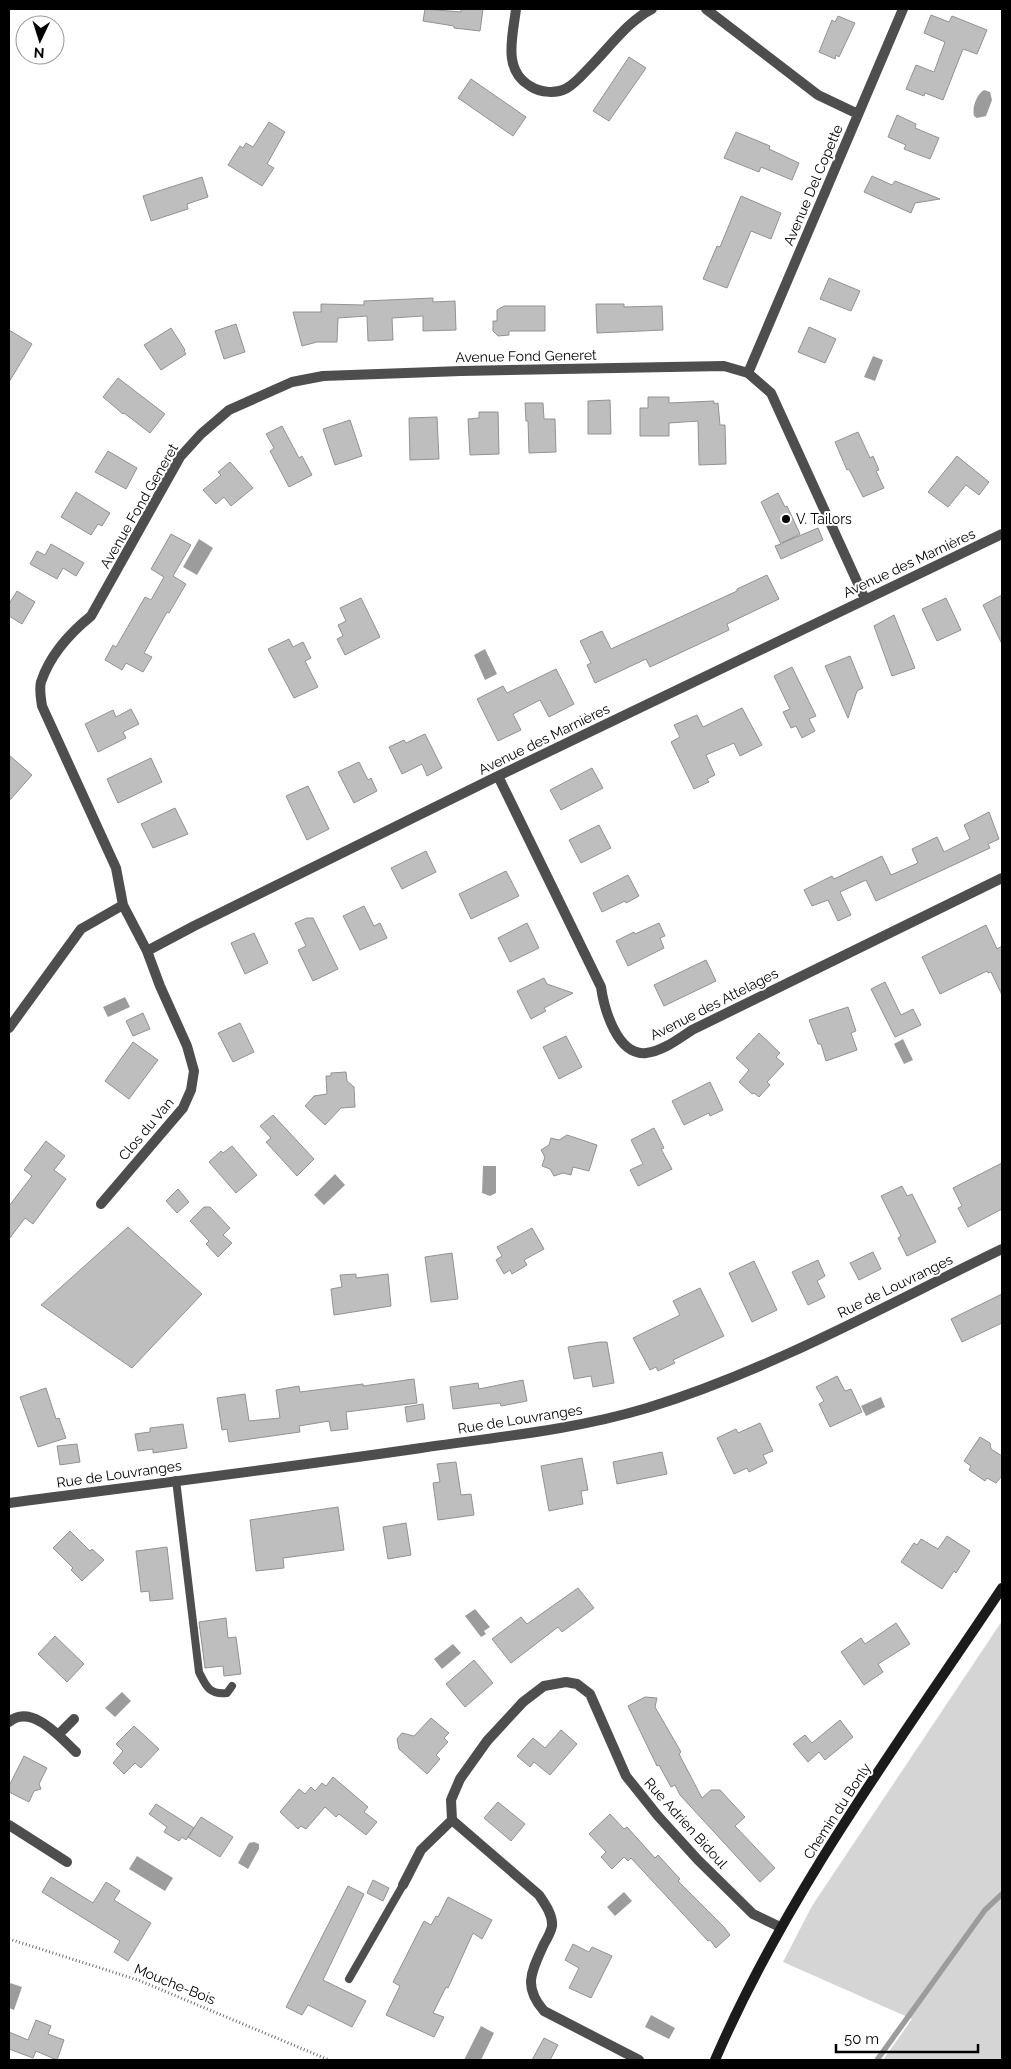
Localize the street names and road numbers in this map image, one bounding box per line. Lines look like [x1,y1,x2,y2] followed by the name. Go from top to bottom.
[780,122,846,248] street label: Avenue Del Copette
[455,347,597,365] street label: Avenue Fond Generet
[97,441,181,571] street label: Avenue Fond Generet
[840,525,978,601] street label: Avenue des Marnières
[476,700,612,778] street label: Avenue des Marnières
[647,965,781,1043] street label: Avenue des Attelages
[115,1094,177,1164] street label: Clos du Van
[835,1251,955,1321] street label: Rue de Louvranges
[456,1401,584,1437] street label: Rue de Louvranges
[55,1457,183,1491] street label: Rue de Louvranges
[800,1760,874,1862] street label: Chemin du Bonly
[641,1774,731,1872] street label: Rue Adrien Bidoul
[132,1960,218,2008] street label: Mouche-Bois

